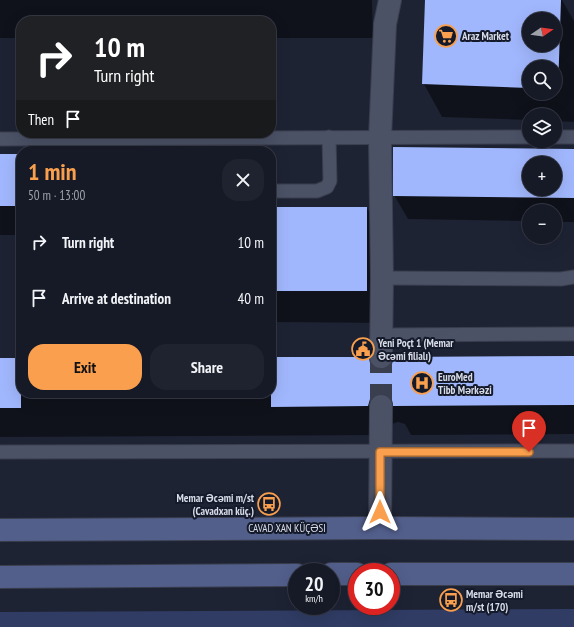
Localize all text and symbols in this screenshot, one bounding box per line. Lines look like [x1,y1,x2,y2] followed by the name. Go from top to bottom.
[522,12,562,52] north arrow
[522,12,562,244] map controls
[433,23,459,49] supermarket icon: Araz Market
[94,28,145,65] text: 10 m
[461,29,510,43] place label: Araz Market
[28,32,80,84] icon: right
[522,60,562,100] button: search
[94,64,154,87] text: Turn right
[62,108,84,130] icon: arrive
[522,108,562,148] button: layers
[28,110,54,129] text: Then
[28,156,76,187] text: 1 min
[522,156,562,196] button: +
[222,159,264,201] button: close
[28,187,85,204] text: 50 m · 13:00
[522,204,562,244] button: −
[28,231,50,253] icon: right
[62,233,114,252] text: Turn right
[238,233,264,252] text: 10 m
[28,287,50,309] icon: arrive
[62,289,171,308] text: Arrive at destination
[238,289,264,308] text: 40 m
[350,336,376,362] public building icon: Yeni Poçt 1 (Memar Əcəmi filialı)
[377,336,454,363] place label: Yeni Poçt 1 (Memar Əcəmi filialı)
[28,344,142,390] button: Exit
[150,344,264,390] button: Share
[409,370,435,396] hospital icon: EuroMed Tibb Mərkəzi
[438,370,492,397] place label: EuroMed Tibb Mərkəzi
[512,411,546,452] pin
[518,417,540,439] icon: arrive
[177,491,255,518] place label: Memar Əcəmi m/st (Cavadxan küç.)
[256,491,282,517] bus stop icon: Memar Əcəmi m/st (Cavadxan küç.)
[359,491,401,533] position arrow
[248,521,326,535] street label: CAVAD XAN KÜÇƏSI
[348,563,400,615] speed limit sign: 30
[304,571,324,597] text: 20
[438,587,464,613] bus stop icon: Memar Əcəmi m/st (170)
[466,587,524,614] place label: Memar Əcəmi m/st (170)
[305,592,323,605] text: km/h

